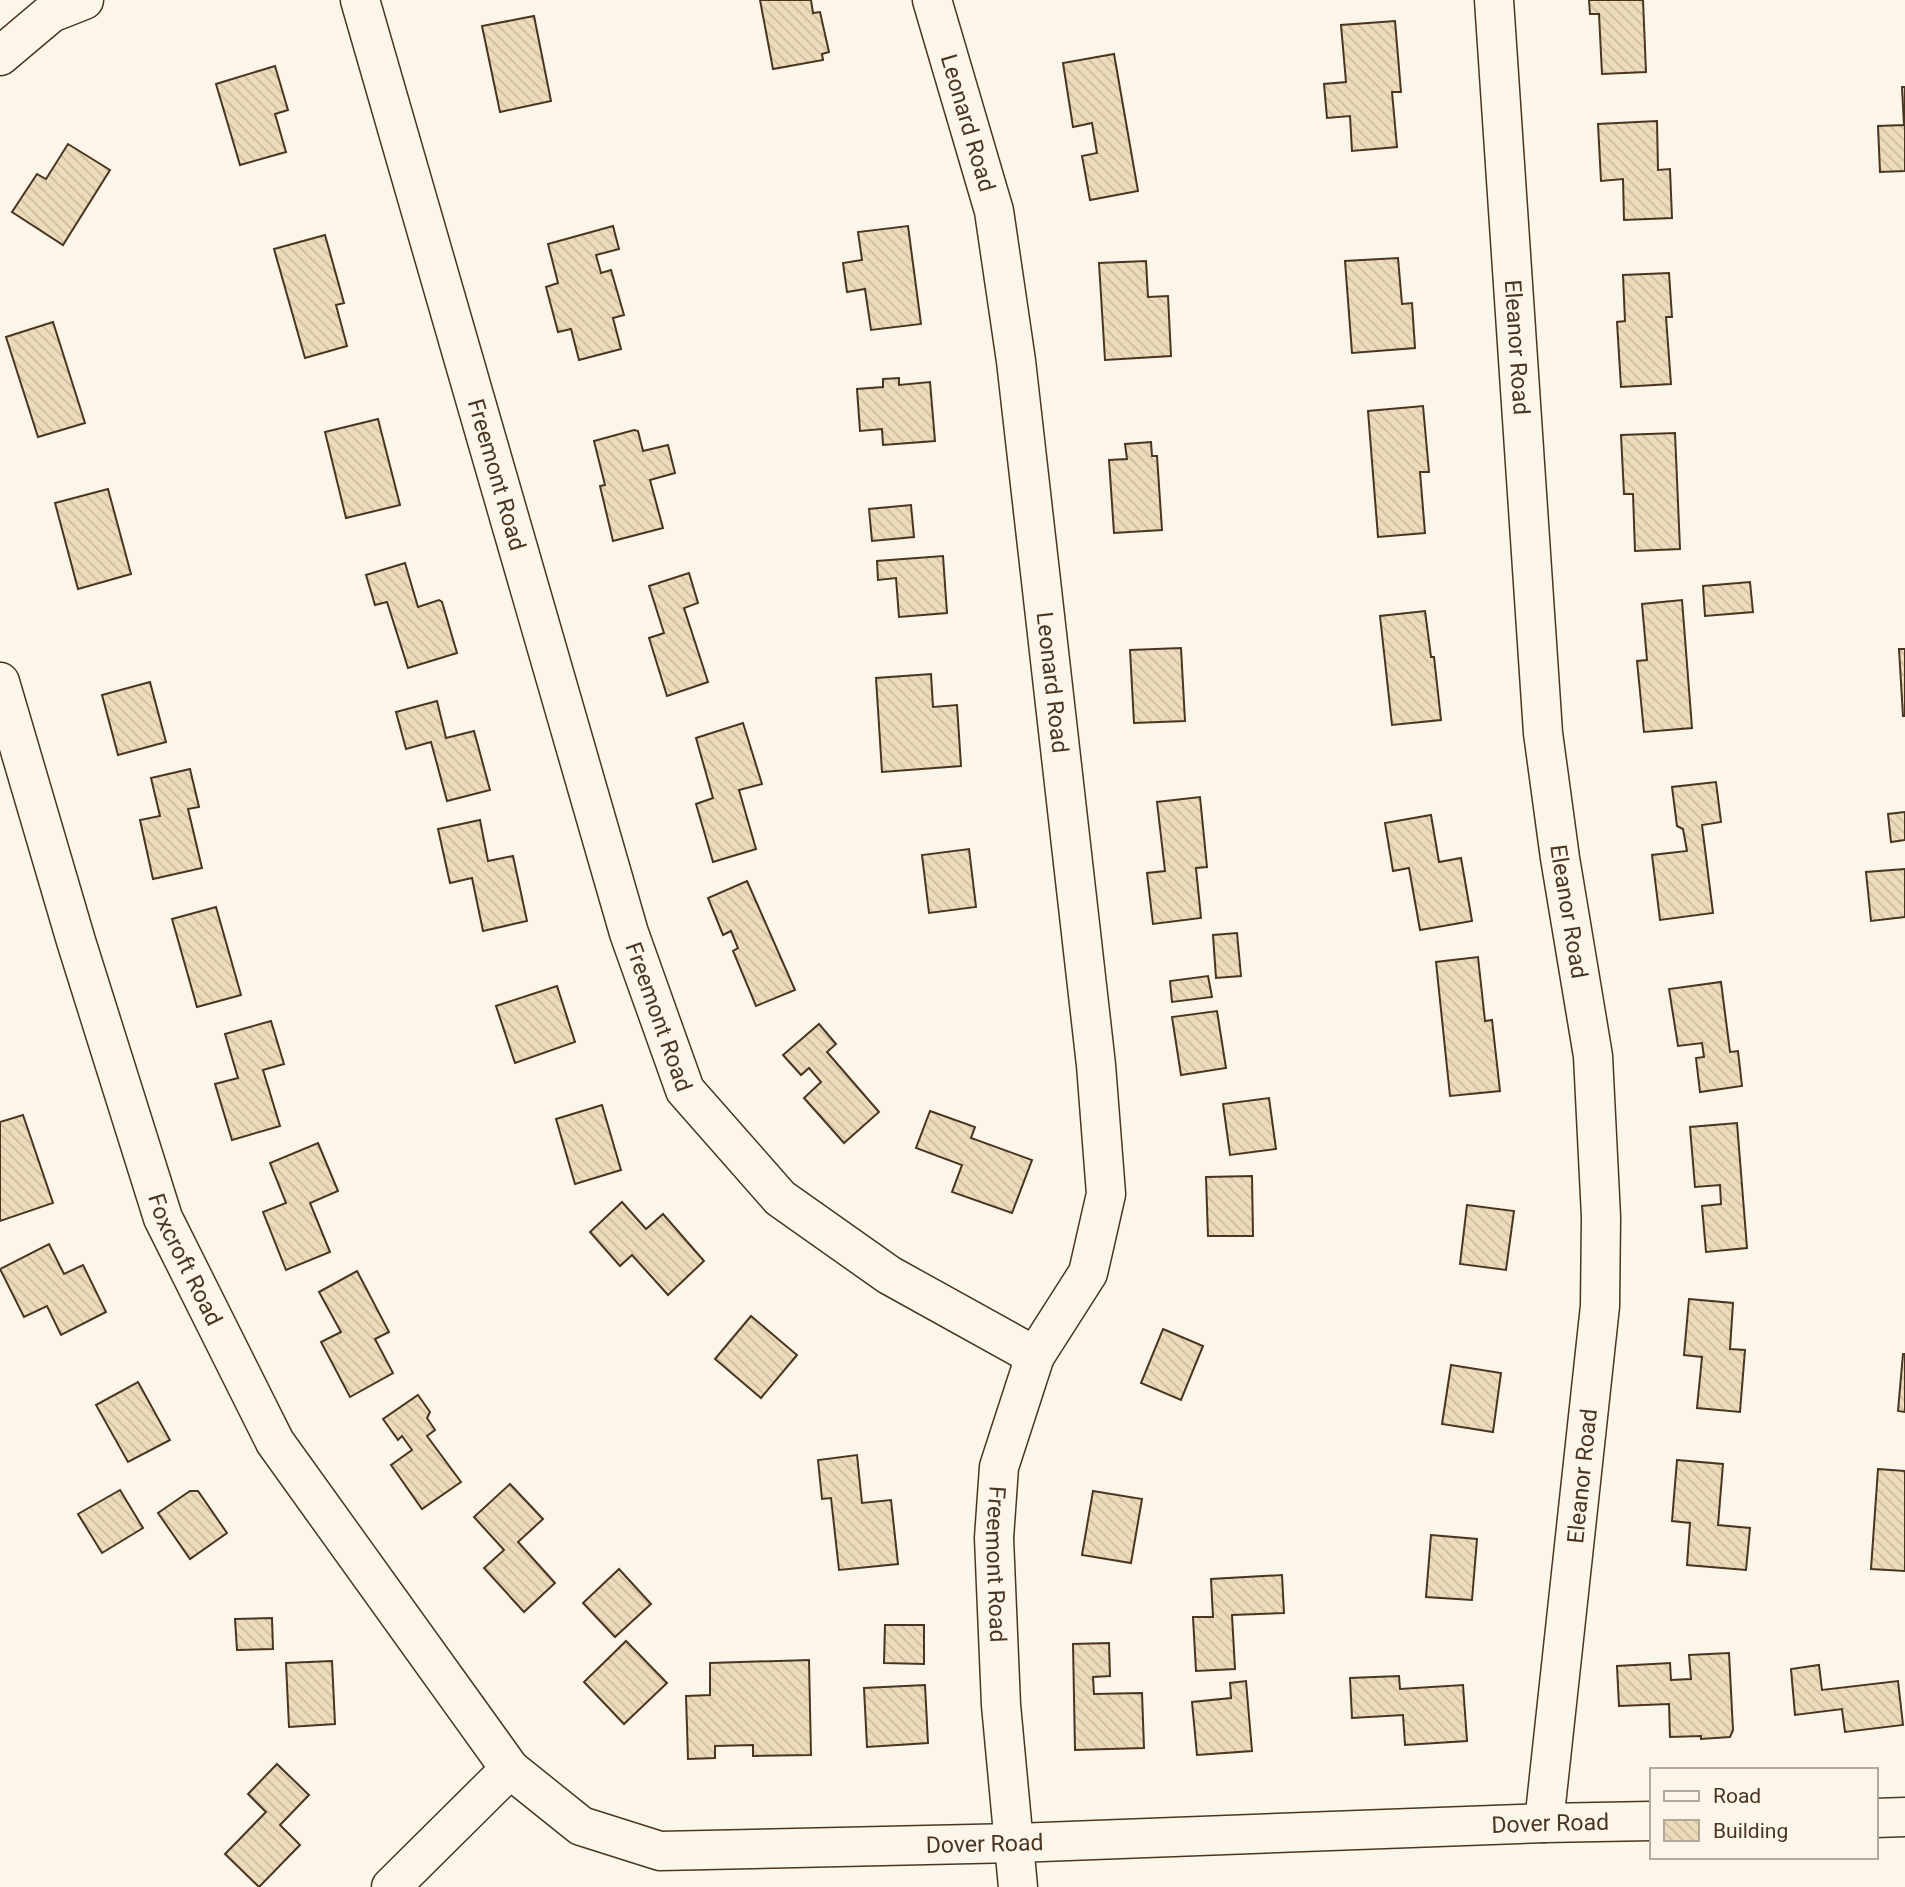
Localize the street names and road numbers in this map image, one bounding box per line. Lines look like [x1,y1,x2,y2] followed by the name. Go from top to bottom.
[935,51,1001,195] street label: Leonard Road
[1499,279,1535,416] street label: Eleanor Road
[462,396,531,554] street label: Freemont Road
[1031,610,1073,755] street label: Leonard Road
[1544,843,1593,981] street label: Eleanor Road
[619,939,697,1095] street label: Freemont Road
[142,1190,228,1330] street label: Foxcroft Road
[1562,1407,1603,1545] street label: Eleanor Road
[980,1485,1011,1643] street label: Freemont Road
[1491,1809,1609,1839] street label: Dover Road
[926,1829,1044,1859] street label: Dover Road

